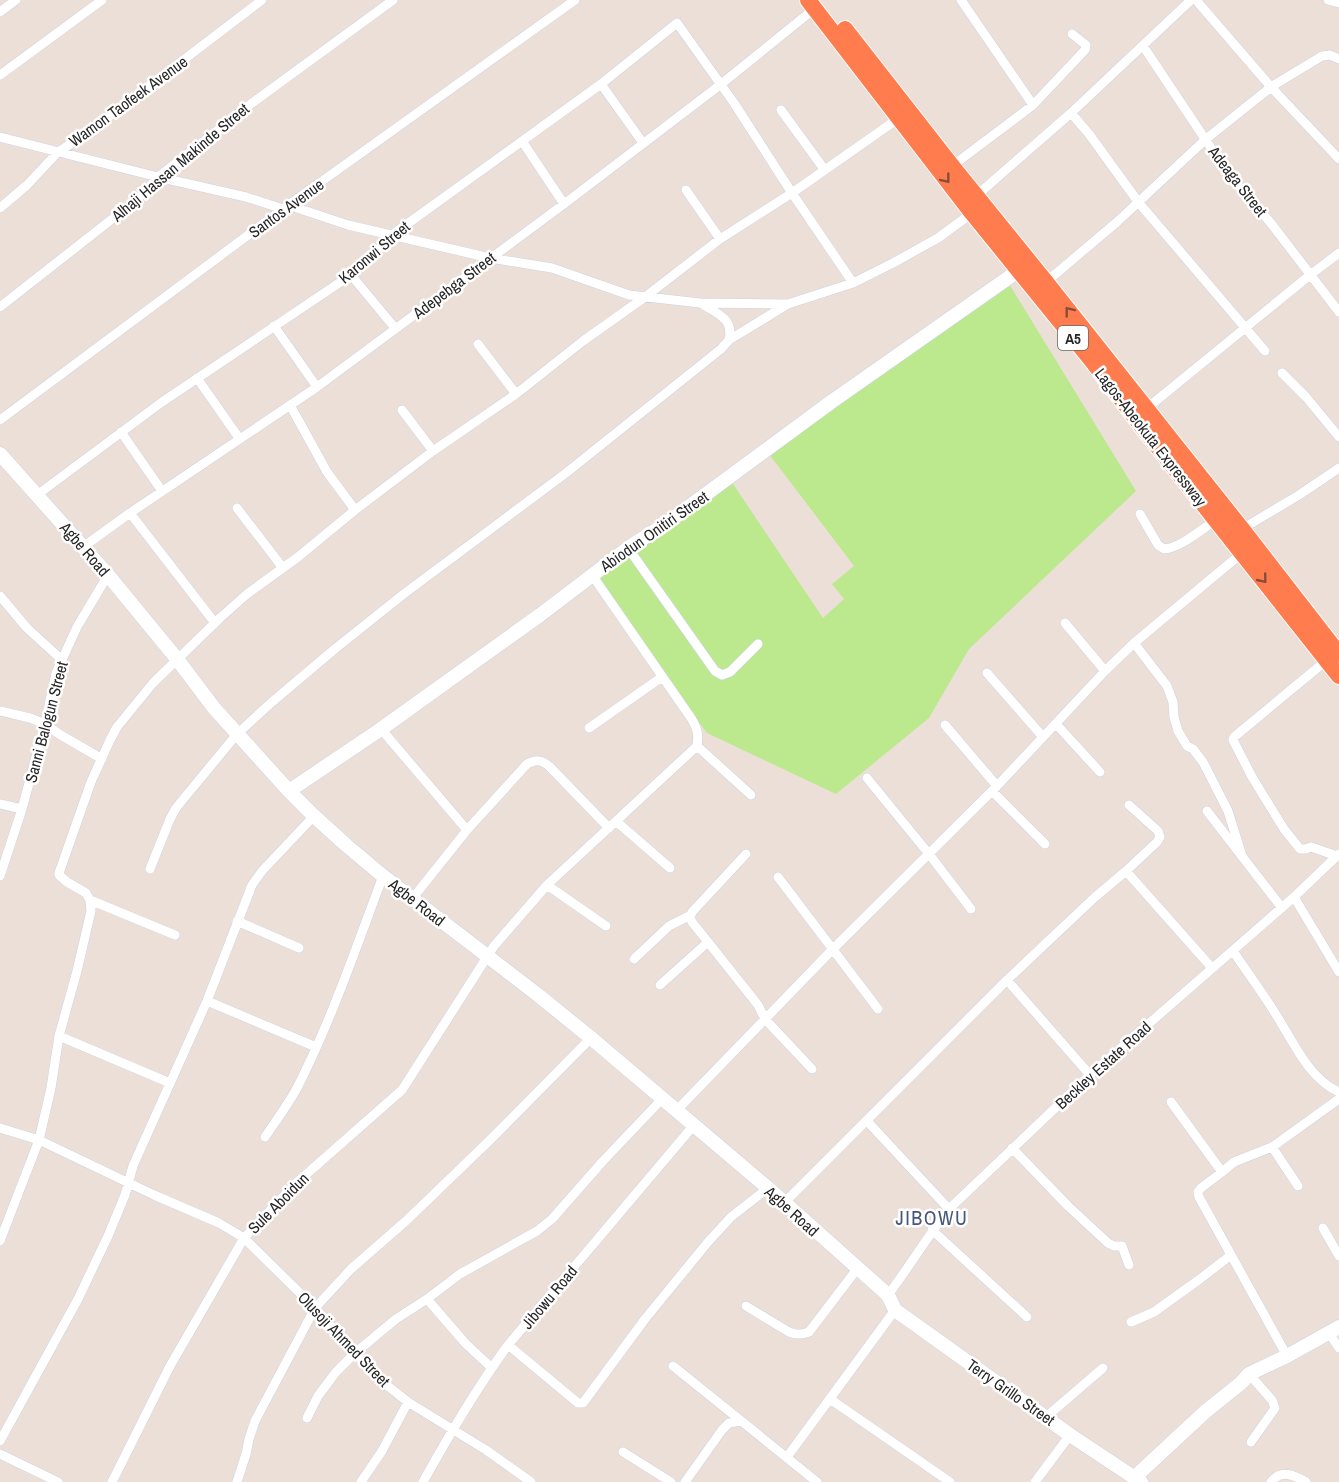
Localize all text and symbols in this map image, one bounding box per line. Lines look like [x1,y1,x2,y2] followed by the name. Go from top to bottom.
[64,50,192,152] street label: Wamon Taofeek Avenue
[106,98,254,227] street label: Alhaji Hassan Makinde Street
[1203,140,1273,221] street label: Adeaga Street
[244,173,328,243] street label: Santos Avenue
[939,173,950,184] one-way arrow
[334,215,415,288] street label: Karonwi Street
[407,246,500,324] street label: Adepebga Street
[1066,307,1077,318] one-way arrow
[1058,326,1088,350] road number: A5
[1090,363,1212,511] street label: Lagos-Abeokuta Expressway
[595,485,713,577] street label: Abiodun Onitiri Street
[55,516,115,581] street label: Agbe Road
[1255,572,1266,583] one-way arrow
[19,659,73,785] street label: Sanni Balogun Street
[384,873,450,931] street label: Agbe Road
[1050,1016,1156,1114] street label: Beckley Estate Road
[243,1168,313,1238] street label: Sule Aboidun
[760,1180,824,1241] street label: Agbe Road
[896,1204,968,1231] district label: JIBOWU
[516,1261,582,1333] street label: Jibowu Road
[293,1287,395,1391] street label: Olusoji Ahmed Street
[963,1354,1060,1431] street label: Terry Grillo Street

